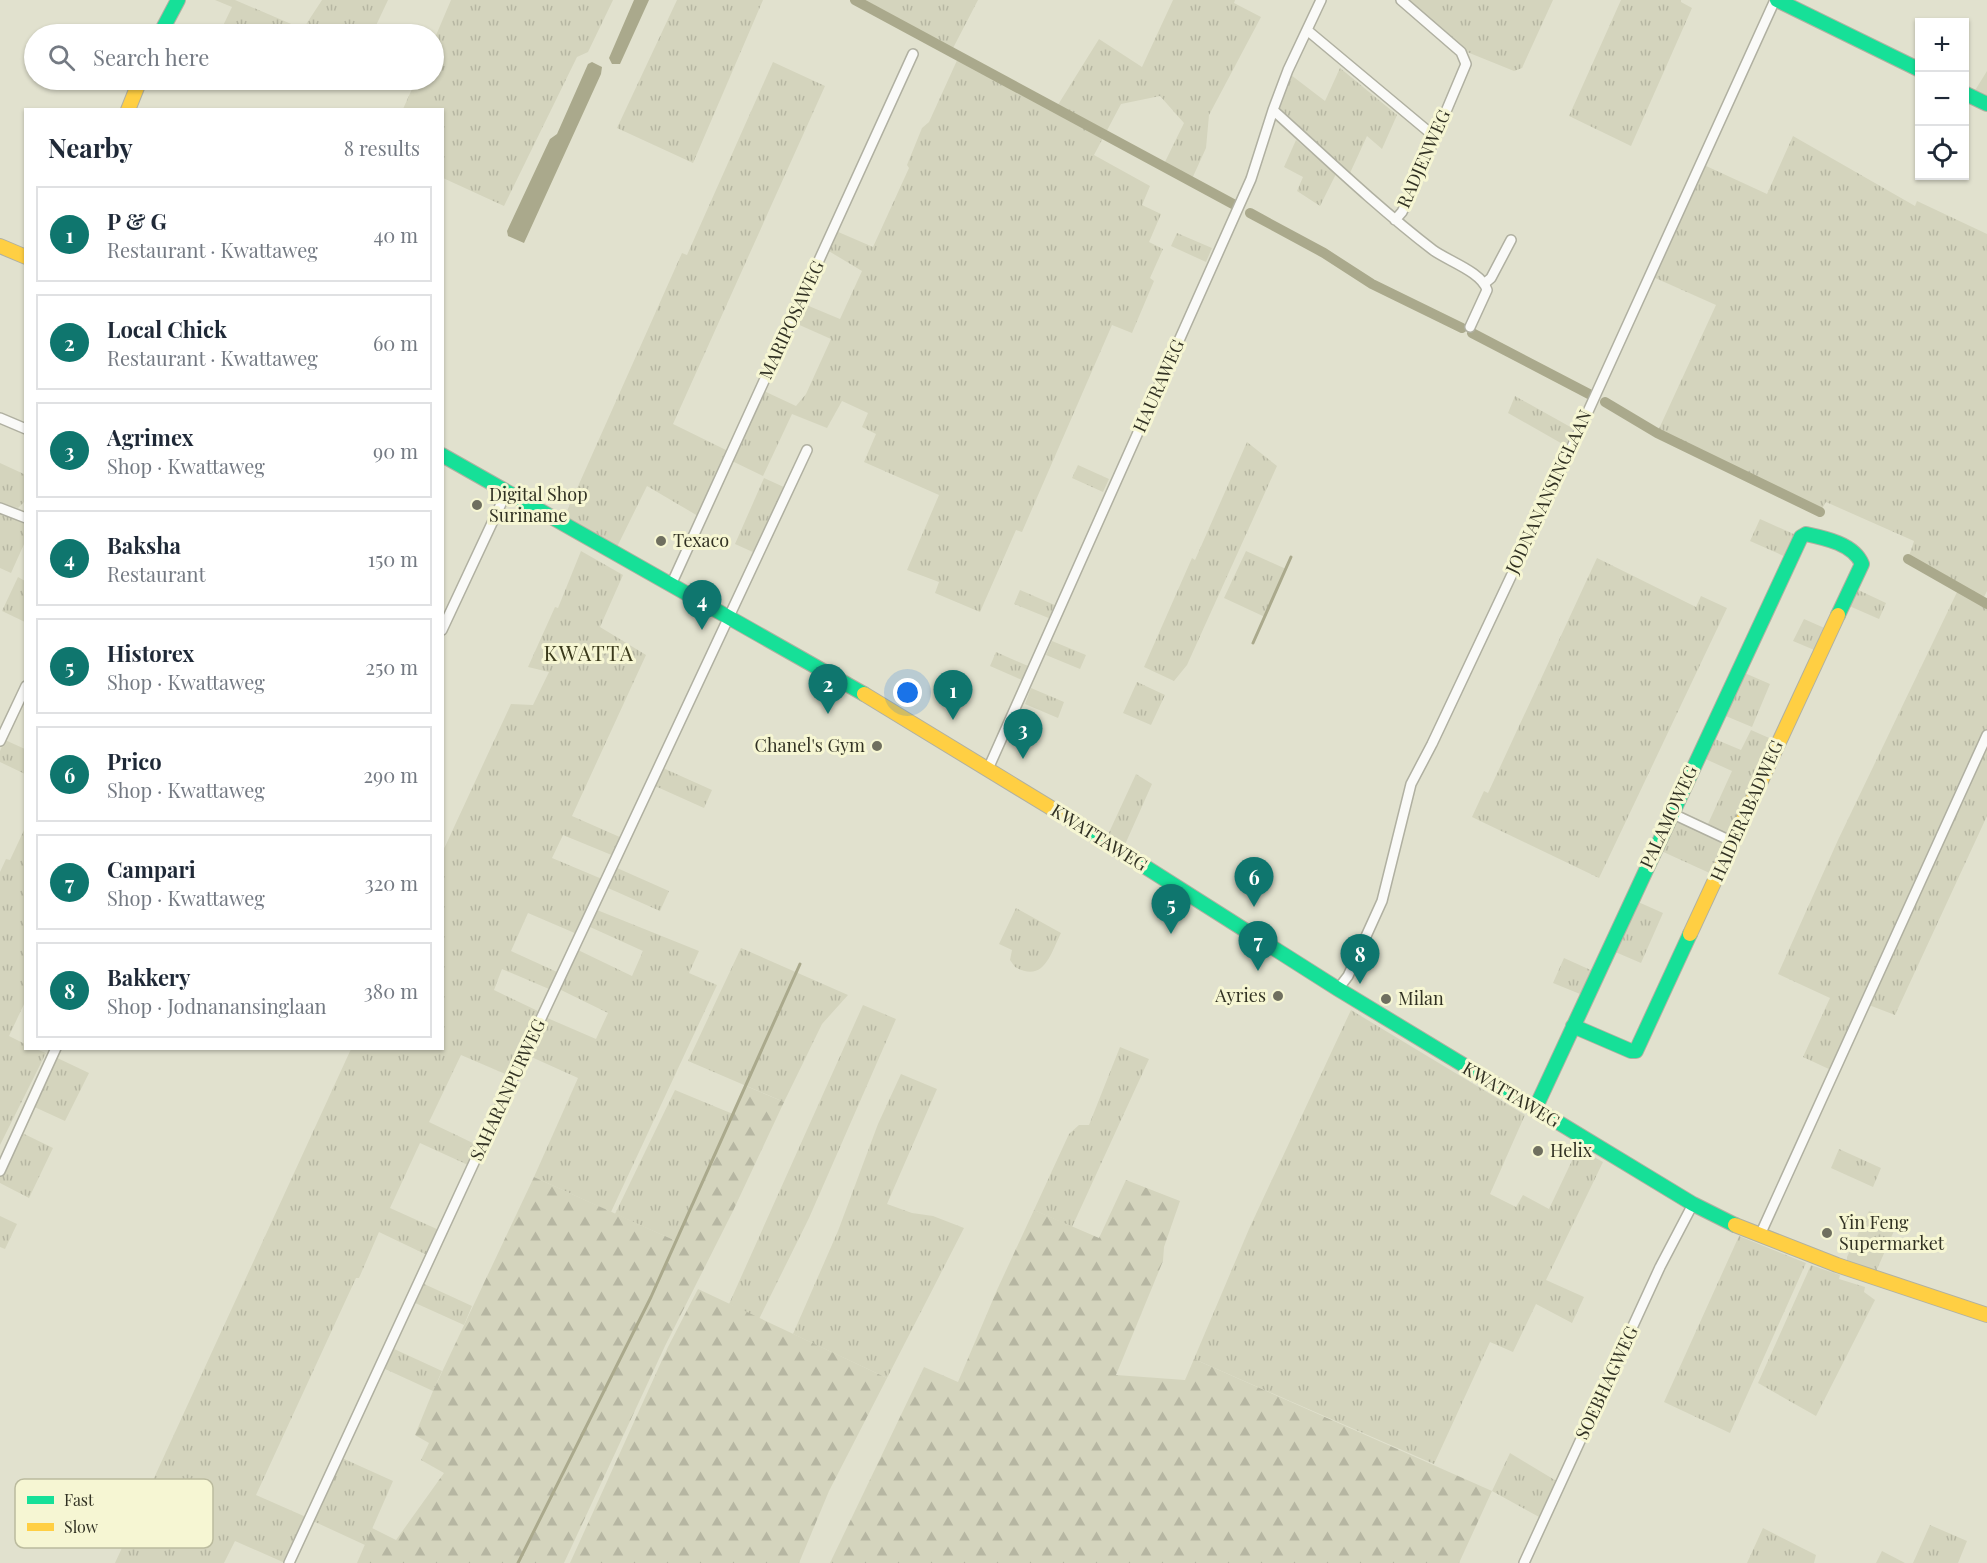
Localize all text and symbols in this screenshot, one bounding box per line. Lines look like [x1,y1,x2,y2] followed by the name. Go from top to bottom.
[1915,18,1969,180] map controls
[1915,18,1969,72] button: +
[24,24,444,90] search box
[45,41,78,74] icon: search
[93,42,209,72] text: Search here
[1915,72,1969,126] button: −
[1391,105,1456,211] street label: RADJENWEG
[1915,126,1969,180] button: locate
[48,130,133,165] text: Nearby
[344,134,420,161] text: 8 results
[107,206,167,236] text: P & G
[66,221,73,248] text: 1
[373,221,418,248] text: 40 m
[107,236,318,263] text: Restaurant · Kwattaweg
[753,256,829,383] street label: MARIPOSAWEG
[107,314,227,344] text: Local Chick
[64,329,75,356] text: 2
[373,329,418,356] text: 60 m
[1127,335,1189,436] street label: HAURAWEG
[107,344,318,371] text: Restaurant · Kwattaweg
[1499,405,1597,578] street label: JODNANANSINGLAAN
[107,422,194,452] text: Agrimex
[65,437,74,464] text: 3
[373,437,418,464] text: 90 m
[107,452,265,479] text: Shop · Kwattaweg
[489,482,588,527] place label: Digital Shop Suriname
[470,498,484,512] marker: Digital Shop Suriname
[673,528,729,552] place label: Texaco
[107,530,181,560] text: Baksha
[654,534,668,548] marker: Texaco
[64,545,75,572] text: 4
[368,545,418,572] text: 150 m
[107,560,206,587] text: Restaurant
[682,580,722,630] pin: 4
[107,638,194,668] text: Historex
[543,638,635,666] district label: KWATTA
[65,653,74,680] text: 5
[365,653,418,680] text: 250 m
[808,664,848,714] pin: 2
[107,668,265,695] text: Shop · Kwattaweg
[934,670,972,720] pin: 1
[893,678,922,707] your location
[1004,710,1042,759] pin: 3
[755,733,865,757] place label: Chanel's Gym
[1704,736,1788,885] street label: HAIDERABADWEG
[870,739,884,753] marker: Chanel's Gym
[107,746,162,776] text: Prico
[64,761,75,788] text: 6
[364,761,418,788] text: 290 m
[1634,761,1703,872] street label: PALAMOWEG
[107,776,265,803] text: Shop · Kwattaweg
[1047,798,1153,876] street label: KWATTAWEG
[107,854,196,884] text: Campari
[1234,858,1274,907] pin: 6
[65,869,74,896] text: 7
[365,869,418,896] text: 320 m
[107,884,265,911] text: Shop · Kwattaweg
[1152,884,1190,934] pin: 5
[1238,922,1278,971] pin: 7
[1340,934,1380,984] pin: 8
[107,962,191,992] text: Bakkery
[64,977,75,1004] text: 8
[364,977,418,1004] text: 380 m
[1214,983,1266,1007] place label: Ayries
[1398,986,1444,1010] place label: Milan
[1271,989,1285,1003] marker: Ayries
[107,992,327,1019] text: Shop · Jodnanansinglaan
[1379,992,1393,1006] marker: Milan
[464,1014,551,1164] street label: SAHARANPURWEG
[1458,1056,1565,1133] street label: KWATTAWEG
[1550,1138,1593,1162] place label: Helix
[1531,1144,1545,1158] marker: Helix
[1838,1210,1945,1255] place label: Yin Feng Supermarket
[1820,1226,1834,1240] marker: Yin Feng Supermarket
[1569,1322,1643,1443] street label: SOEBHAGWEG
[15,1479,213,1548] legend
[64,1489,94,1510] text: Fast
[64,1516,99,1537] text: Slow

